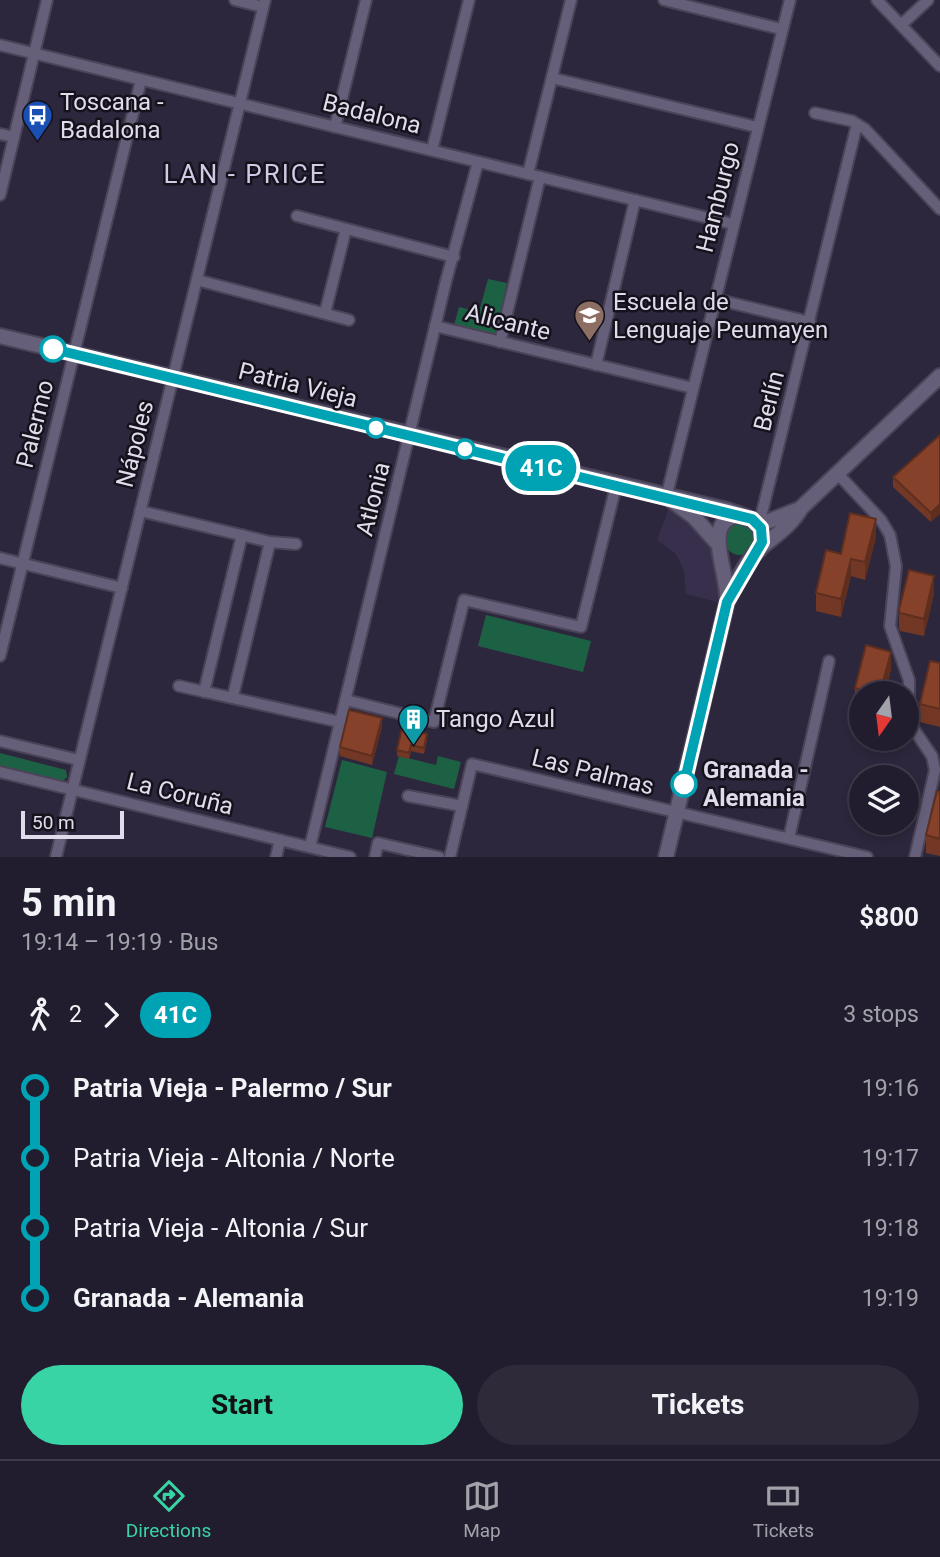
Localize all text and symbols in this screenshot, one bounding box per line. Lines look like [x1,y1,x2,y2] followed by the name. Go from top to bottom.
[60,88,164,144] place label: Toscana - Badalona
[320,88,424,140] street label: Badalona
[20,99,54,143] bus stop icon: Toscana - Badalona
[691,139,745,255] street label: Hamburgo
[163,159,327,189] district label: LAN - PRICE
[613,288,828,344] place label: Escuela de Lenguaje Peumayen
[463,298,553,346] street label: Alicante
[573,299,607,343] school or university icon: Escuela de Lenguaje Peumayen
[40,336,66,362] unlabelled marker
[236,357,360,413] street label: Patria Vieja
[748,368,790,434] street label: Berlín
[11,377,59,471] street label: Palermo
[111,398,159,490] street label: Nápoles
[366,418,386,438] unlabelled marker
[455,439,475,459] unlabelled marker
[501,445,581,491] line badge: 41C
[519,454,563,482] text: 41C
[350,459,396,539] street label: Atlonia
[849,681,919,751] north arrow
[849,681,919,835] map controls
[396,702,430,746] building icon: Tango Azul
[436,705,555,733] place label: Tango Azul
[529,743,657,801] street label: Las Palmas
[703,756,809,812] place label: Granada - Alemania
[849,765,919,835] button: layers
[124,767,236,821] street label: La Coruña
[671,771,697,797] marker: Granada - Alemania
[21,808,124,840] scale bar
[32,811,75,834] text: 50 m
[21,881,117,925] text: 5 min
[859,902,919,932] text: $800
[21,929,218,956] text: 19:14 – 19:19 · Bus
[21,996,59,1034] icon: walk
[92,996,130,1034] icon: forward
[69,1001,82,1028] text: 2
[154,1001,197,1029] text: 41C
[843,1001,919,1028] text: 3 stops
[73,1073,392,1103] text: Patria Vieja - Palermo / Sur
[862,1075,919,1102] text: 19:16
[73,1143,395,1173] text: Patria Vieja - Altonia / Norte
[862,1145,919,1172] text: 19:17
[73,1213,368,1243] text: Patria Vieja - Altonia / Sur
[862,1215,919,1242] text: 19:18
[73,1283,304,1313] text: Granada - Alemania
[862,1285,919,1312] text: 19:19
[21,1365,463,1445] button: Start
[477,1365,919,1445] button: Tickets
[126,1477,211,1542] tab: Directions
[463,1477,501,1542] tab: Map
[753,1477,814,1542] tab: Tickets

